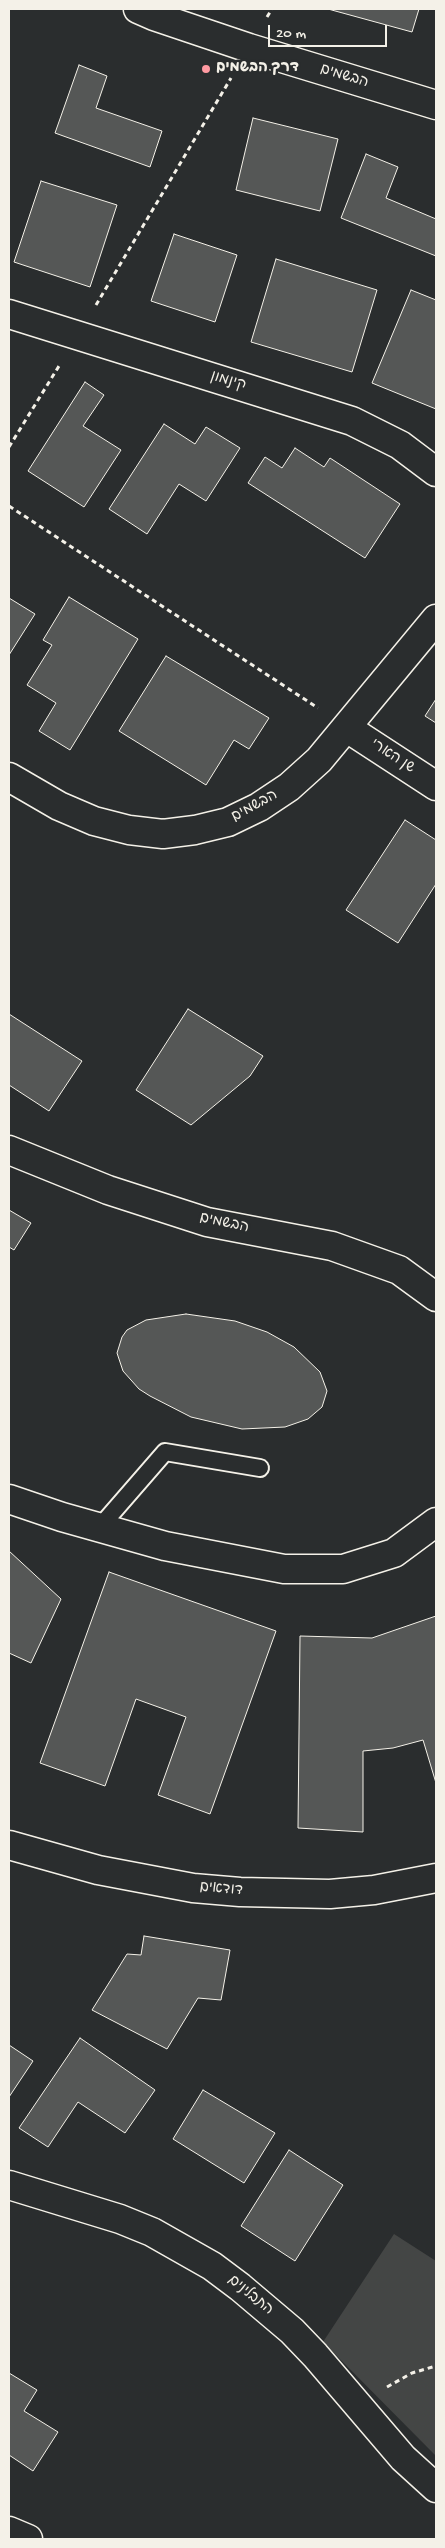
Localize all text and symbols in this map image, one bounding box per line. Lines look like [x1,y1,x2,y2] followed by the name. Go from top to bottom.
[270,15,389,47] scale bar
[276,25,306,43] text: 20 m
[216,60,299,78] place label: דרך הבשמים
[317,61,371,93] street label: הבשמים
[200,63,212,75] marker: דרך הבשמים
[208,368,248,396] street label: קינמון
[366,736,418,778] street label: שן הארי
[229,787,281,827] street label: הבשמים
[198,1210,250,1238] street label: הבשמים
[199,1879,243,1901] street label: דודאים
[223,2272,277,2320] street label: התבלינים

